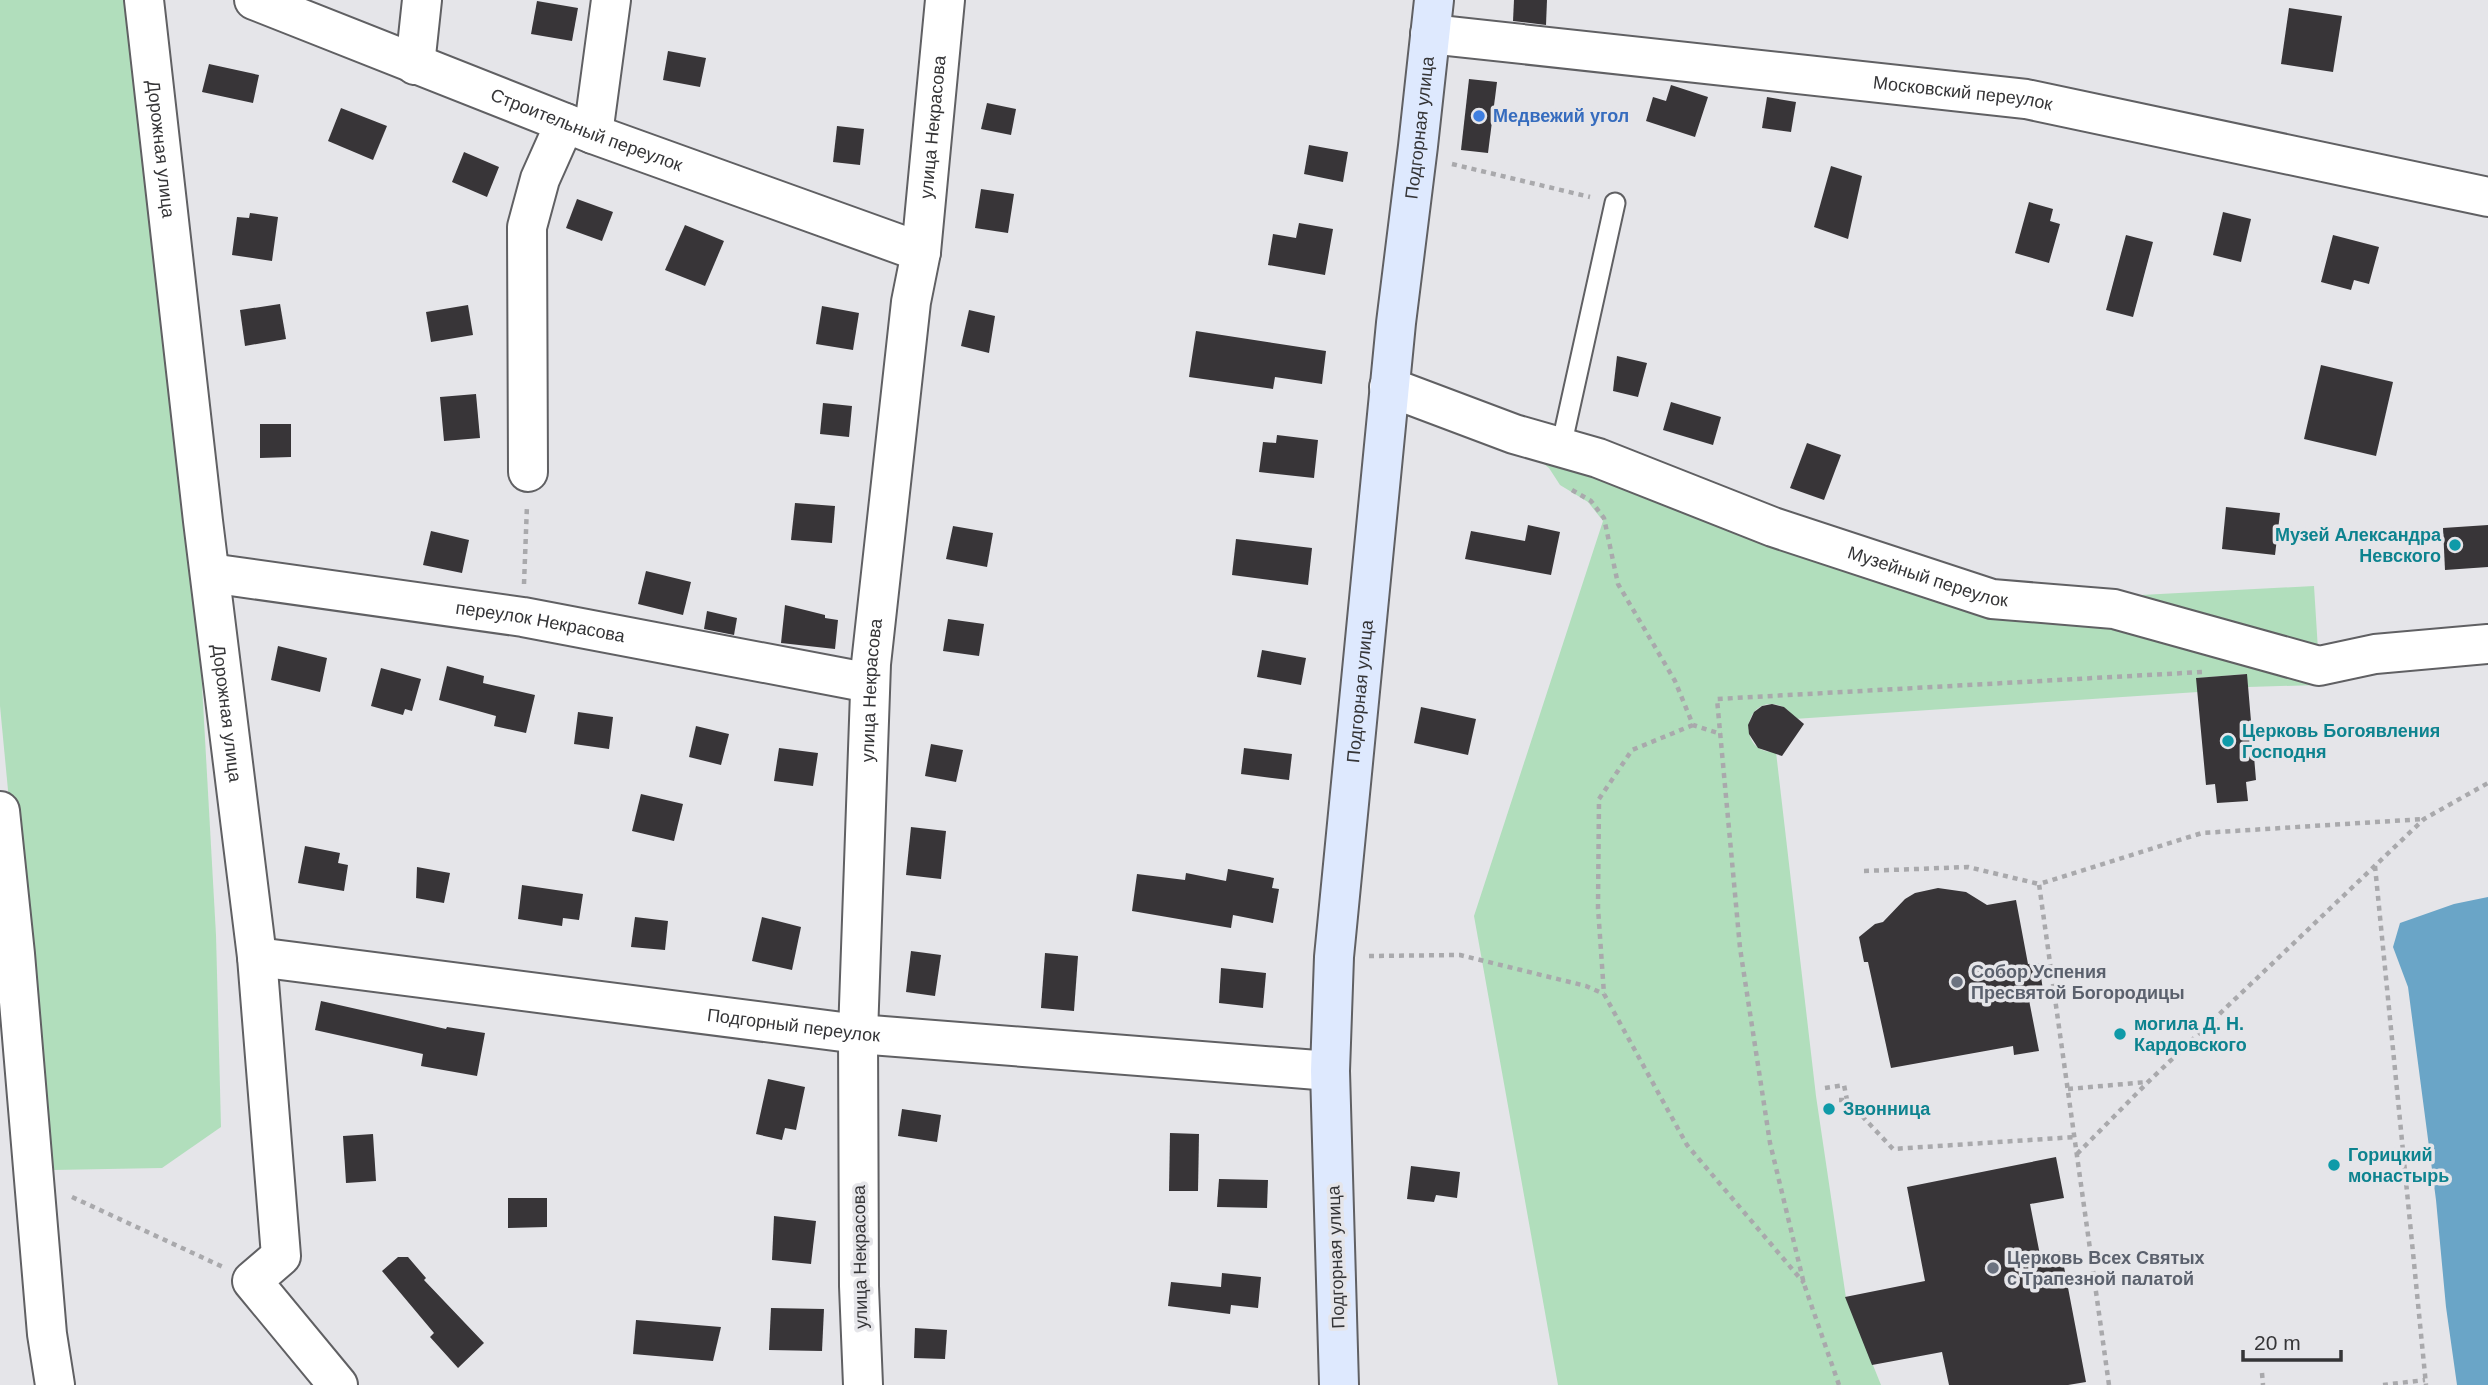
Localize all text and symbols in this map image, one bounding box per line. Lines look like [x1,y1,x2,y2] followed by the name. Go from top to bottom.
[916,53,950,200] street label: улица Некрасова
[1401,54,1438,200] street label: Подгорная улица
[1872,72,2054,114] street label: Московский переулок
[143,79,179,220] street label: Дорожная улица
[488,85,685,175] street label: Строительный переулок
[1493,106,1629,126] place label: Медвежий угол
[1471,108,1487,124] marker: Медвежий угол
[2275,525,2442,566] place label: Музей Александра Невского
[2447,537,2463,553] marker: Музей Александра Невского
[1845,542,2009,610] street label: Музейный переулок
[455,598,628,646] street label: переулок Некрасова
[858,616,886,763] street label: улица Некрасова
[1343,618,1377,764] street label: Подгорная улица
[208,643,245,784] street label: Дорожная улица
[2242,721,2440,762] place label: Церковь Богоявления Господня
[2220,733,2236,749] marker: Церковь Богоявления Господня
[1971,962,2185,1003] place label: Собор Успения Пресвятой Богородицы
[1949,974,1965,990] marker: Собор Успения Пресвятой Богородицы
[706,1005,881,1046] street label: Подгорный переулок
[2134,1014,2247,1055] place label: могила Д. Н. Кардовского
[2112,1026,2128,1042] marker: могила Д. Н. Кардовского
[1843,1099,1931,1119] place label: Звонница
[1821,1101,1837,1117] marker: Звонница
[2348,1145,2449,1186] place label: Горицкий монастырь
[2326,1157,2342,1173] marker: Горицкий монастырь
[849,1184,871,1329] street label: улица Некрасова
[1323,1184,1348,1329] street label: Подгорная улица
[2007,1248,2205,1289] place label: Церковь Всех Святых с Трапезной палатой
[1985,1260,2001,1276] marker: Церковь Всех Святых с Трапезной палатой
[2243,1318,2341,1362] scale bar
[2254,1331,2301,1354] text: 20 m

